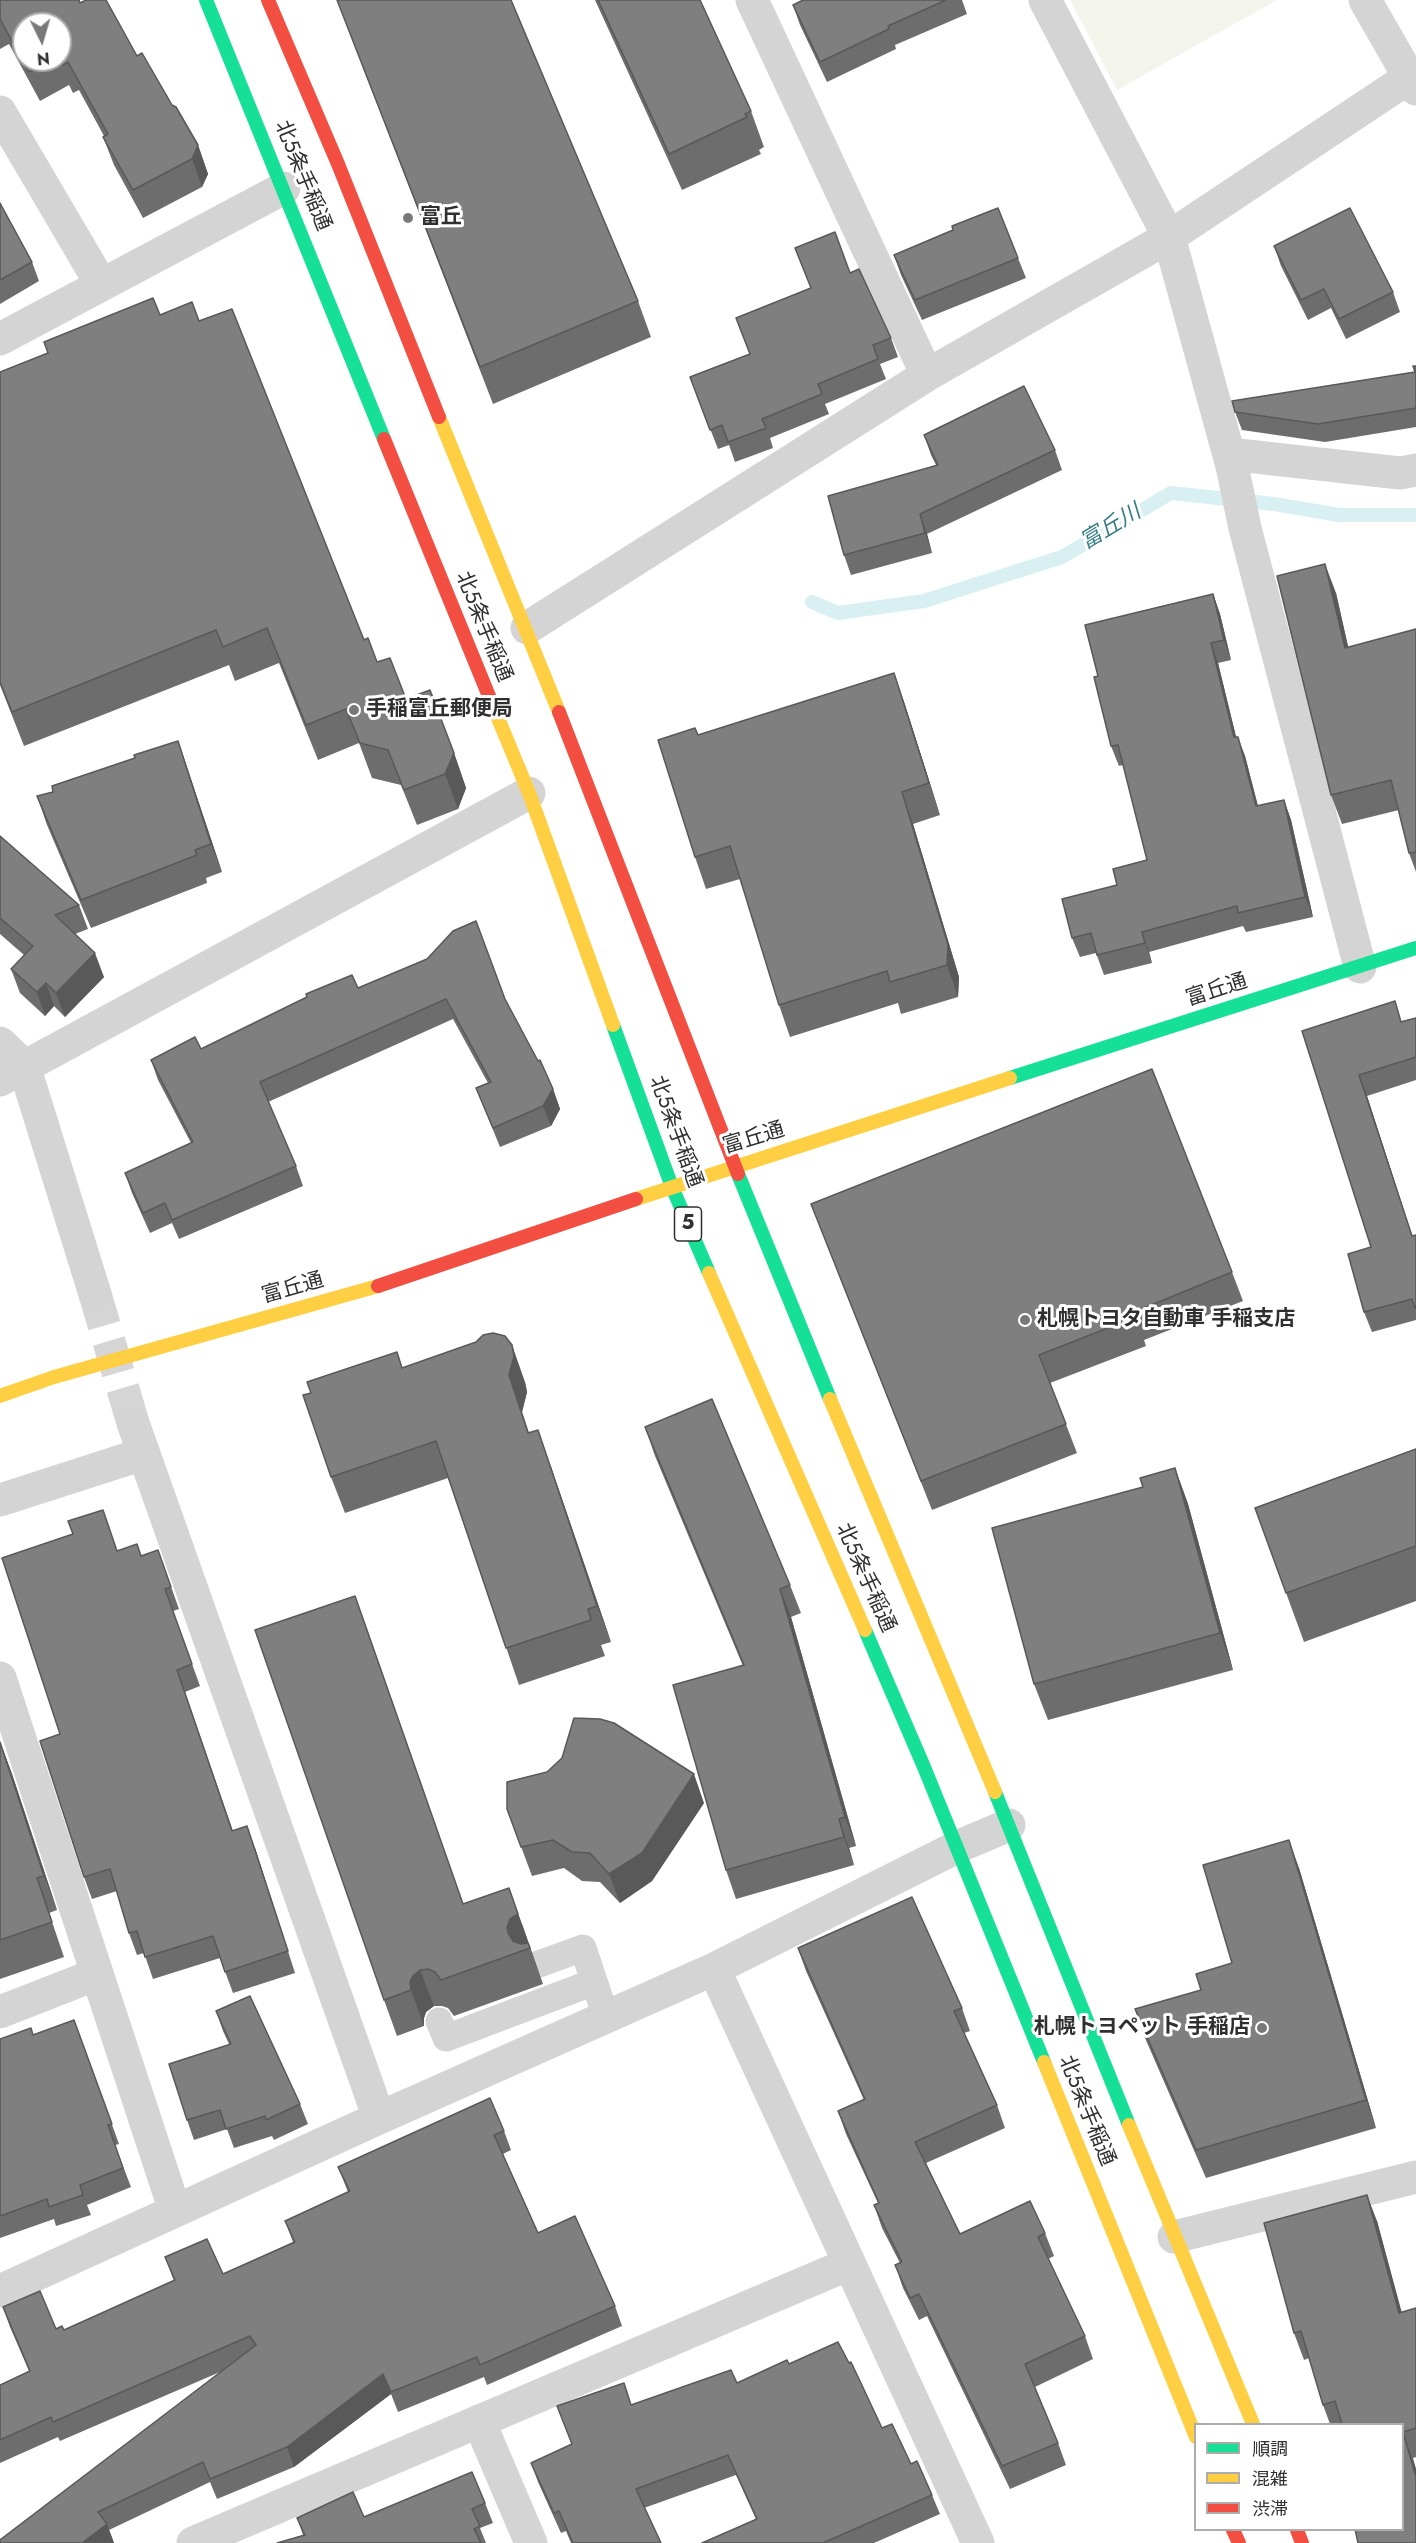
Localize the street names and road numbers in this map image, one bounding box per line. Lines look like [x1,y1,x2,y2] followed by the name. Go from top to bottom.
[268,117,336,235] street label: 北5条手稲通
[449,568,517,686] street label: 北5条手稲通
[1183,969,1251,1013] street label: 富丘通
[643,1073,707,1191] street label: 北5条手稲通
[720,1118,788,1160] street label: 富丘通
[674,1207,702,1241] road number: 5
[259,1268,327,1310] street label: 富丘通
[830,1520,900,1636] street label: 北5条手稲通
[1052,2052,1120,2170] street label: 北5条手稲通

